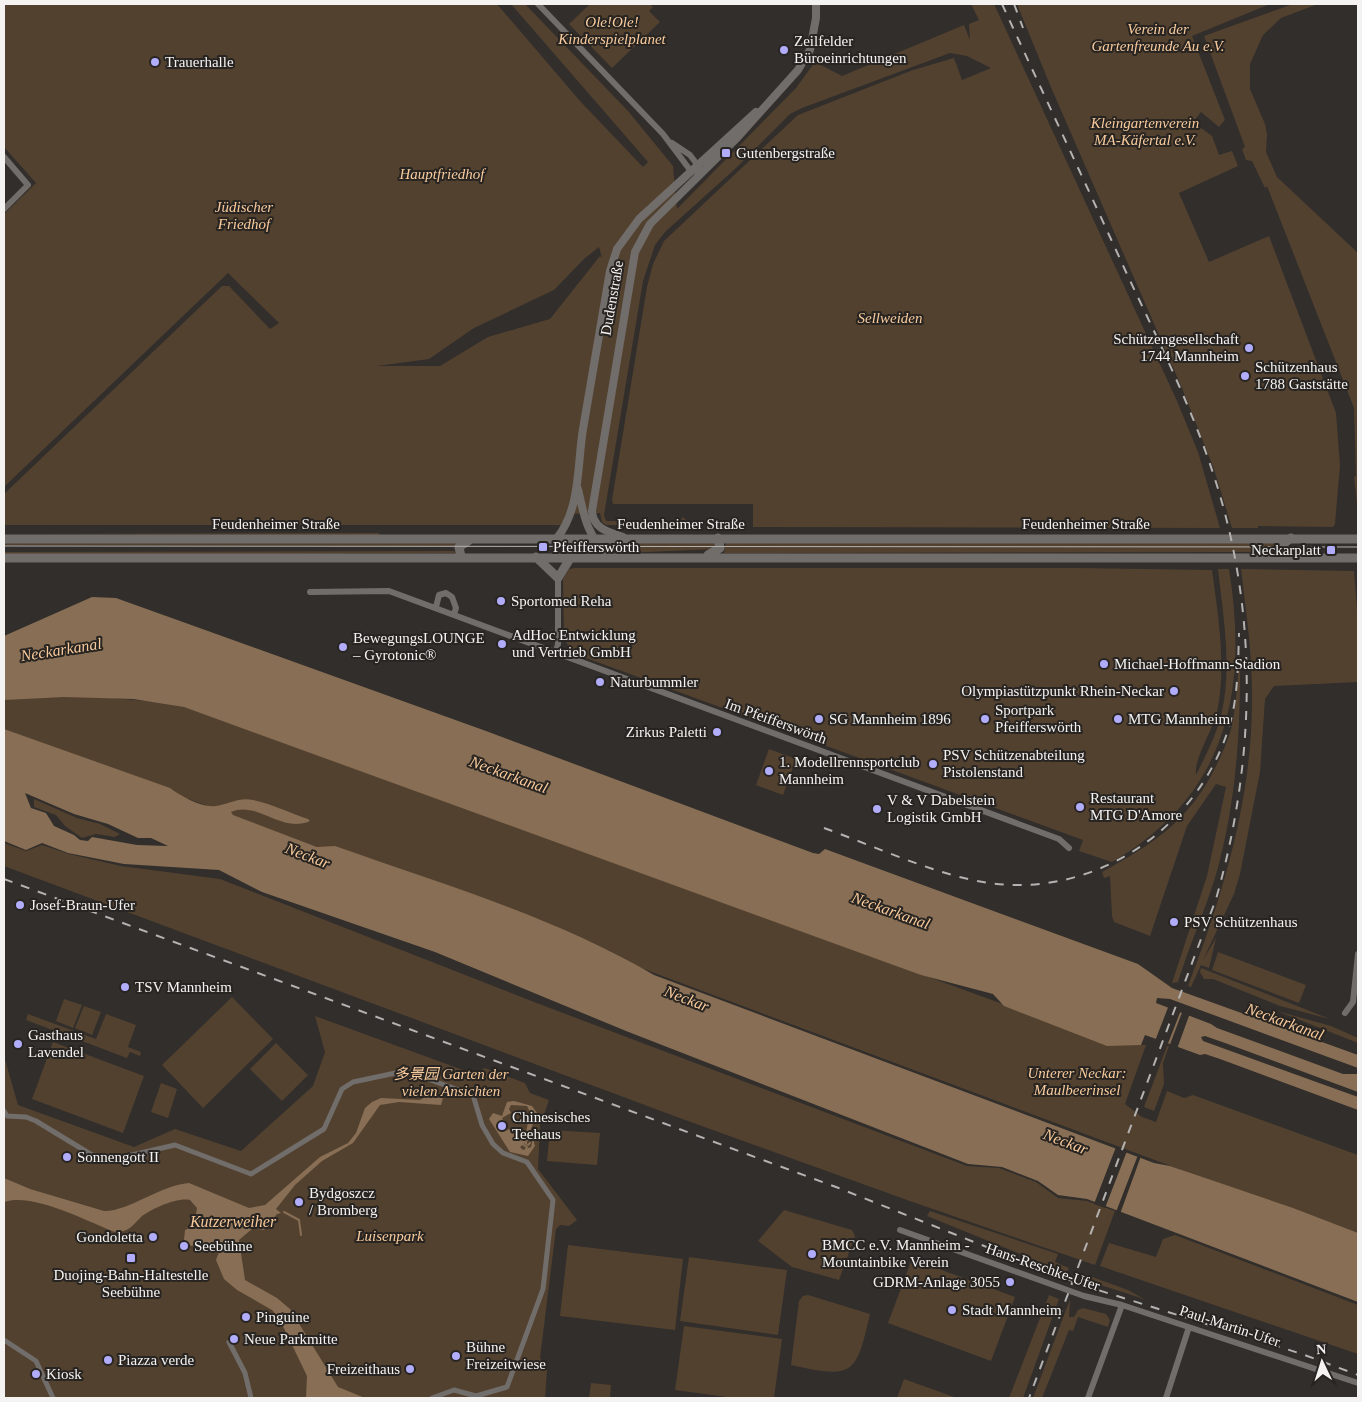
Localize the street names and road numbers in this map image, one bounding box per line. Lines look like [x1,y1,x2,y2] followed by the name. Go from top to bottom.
[598,259,627,337] street label: Dudenstraße
[212,516,340,532] street label: Feudenheimer Straße
[617,516,745,532] street label: Feudenheimer Straße
[1022,516,1150,532] street label: Feudenheimer Straße
[723,695,829,747] street label: Im Pfeifferswörth
[984,1240,1102,1294] street label: Hans-Reschke-Ufer
[1178,1302,1282,1350] street label: Paul-Martin-Ufer

